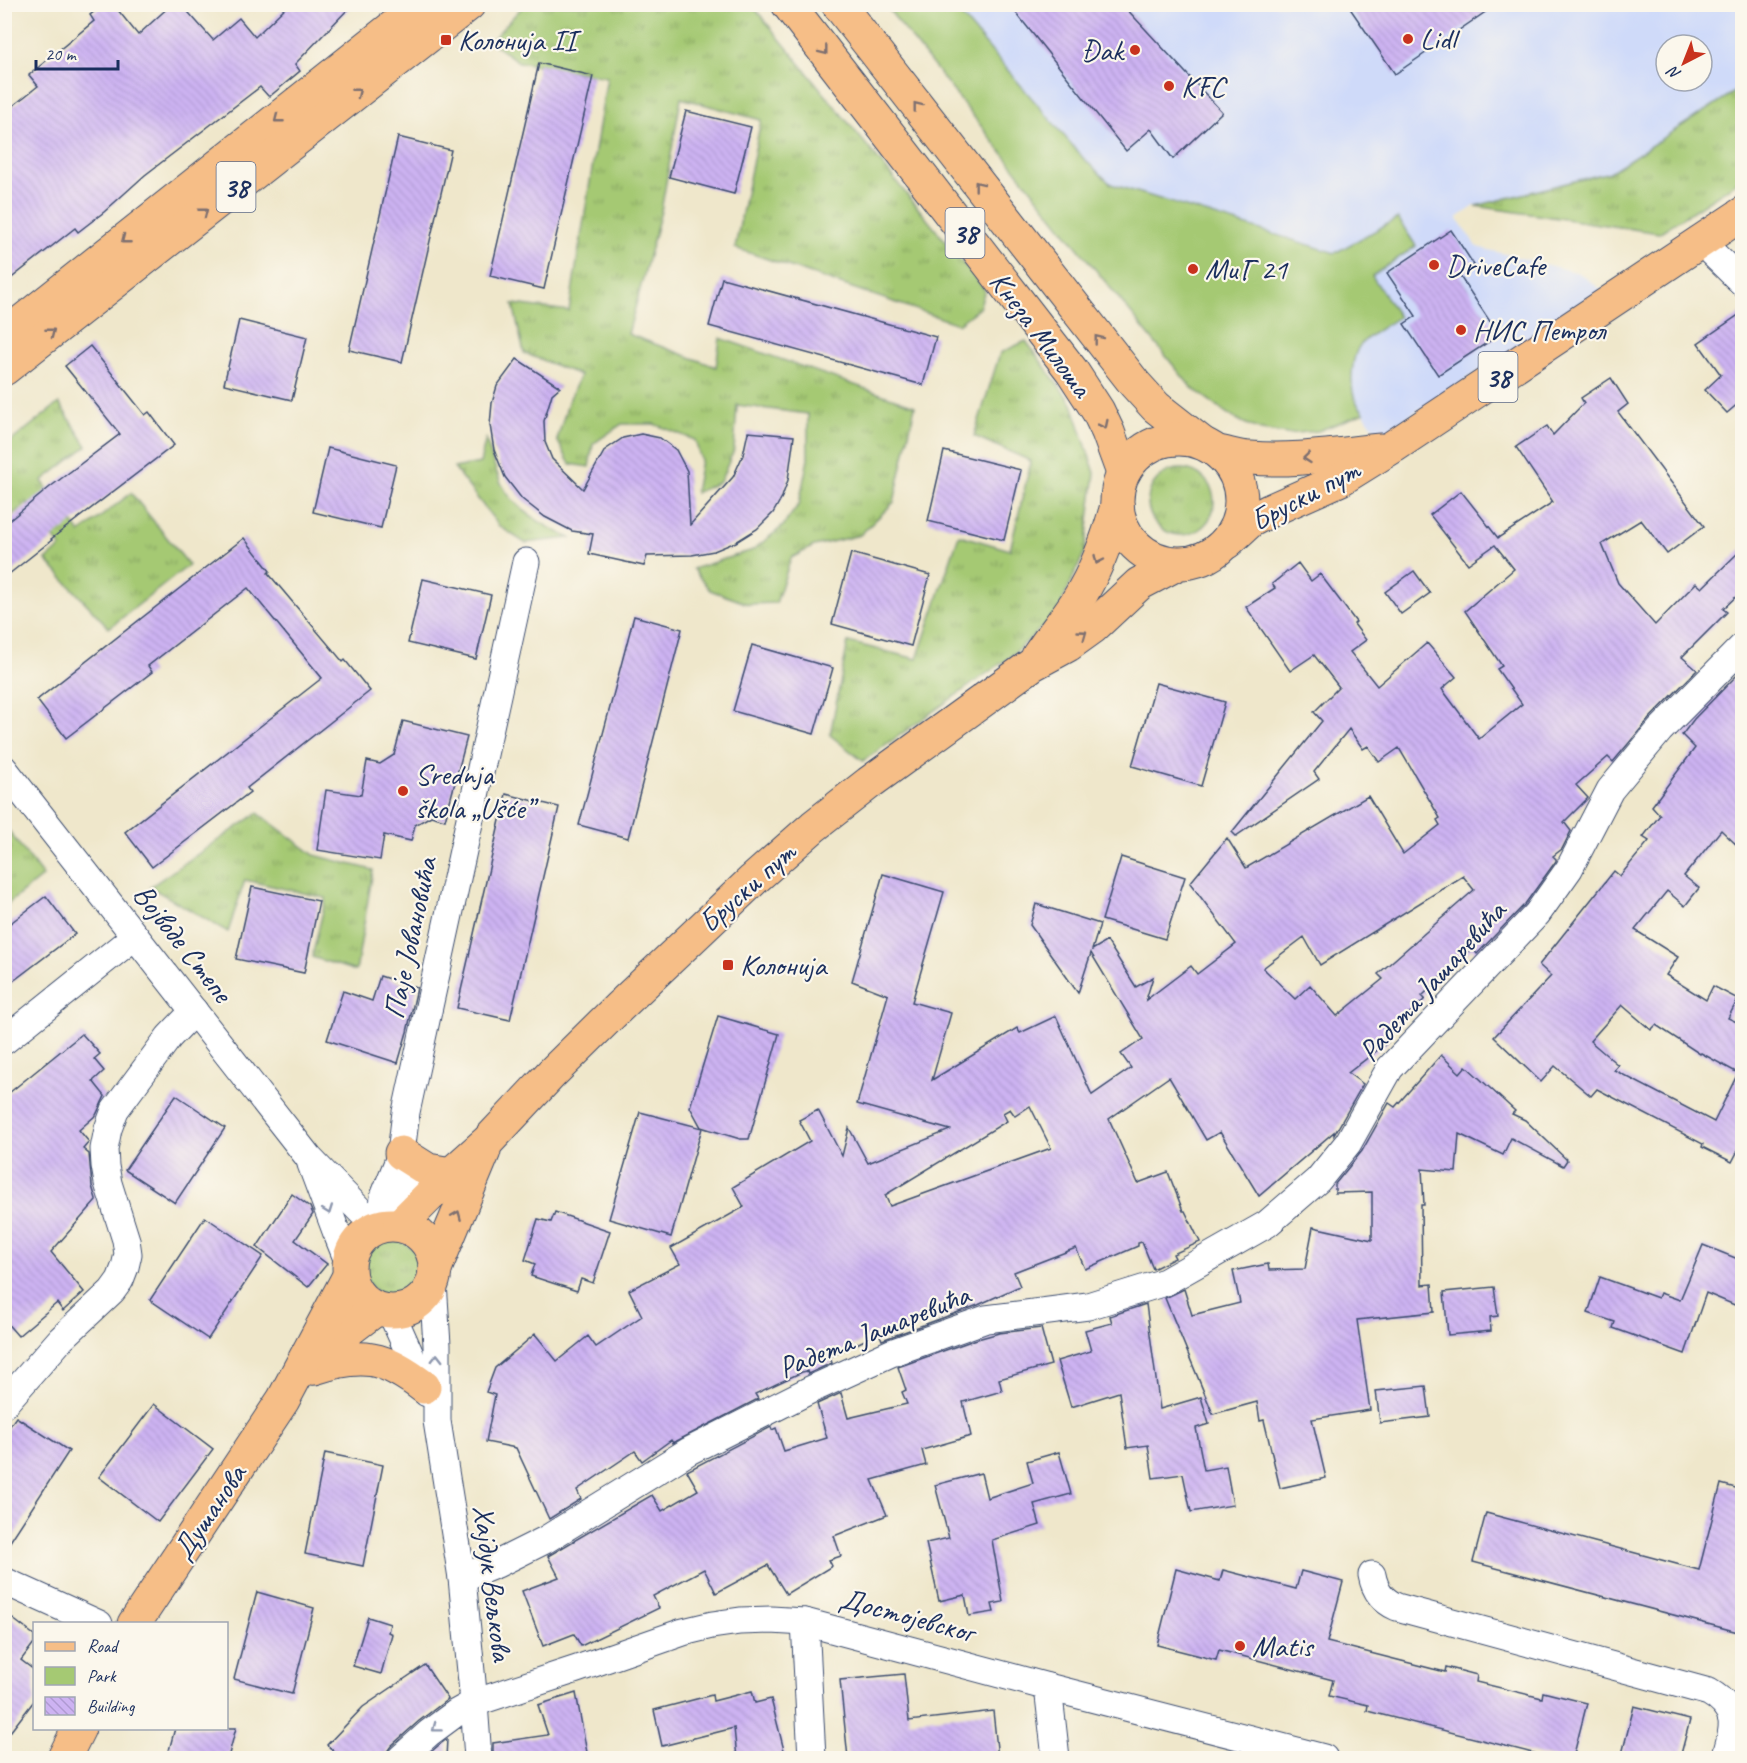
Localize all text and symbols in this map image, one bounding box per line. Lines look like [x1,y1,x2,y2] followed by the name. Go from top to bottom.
[1420,20,1460,58] place label: Lidl
[458,21,582,59] place label: Колонија II
[1082,31,1125,69] place label: Đak
[1401,32,1415,46] marker: Lidl
[36,33,118,71] scale bar
[439,33,453,47] marker: Колонија II
[1654,33,1714,93] north arrow
[45,43,78,65] text: 20 m
[1128,43,1142,57] marker: Đak
[816,44,827,55] one-way arrow
[1662,61,1685,84] text: N
[1181,67,1228,105] place label: KFC
[1162,79,1176,93] marker: KFC
[351,88,362,99] one-way arrow
[913,102,924,113] one-way arrow
[273,112,284,123] one-way arrow
[216,162,256,212] road number: 38
[974,180,985,191] one-way arrow
[946,208,984,258] road number: 38
[197,209,208,220] one-way arrow
[121,233,132,244] one-way arrow
[1446,246,1547,284] place label: DriveCafe
[1205,250,1289,288] place label: МиГ 21
[1427,258,1441,272] marker: DriveCafe
[1186,262,1200,276] marker: МиГ 21
[981,264,1102,406] street label: Кнеза Милоша
[1473,311,1607,349] place label: НИС Петрол
[1454,323,1468,337] marker: НИС Петрол
[44,329,55,340] one-way arrow
[1094,334,1105,345] one-way arrow
[1478,352,1518,402] road number: 38
[1097,418,1108,429] one-way arrow
[1244,450,1368,540] street label: Бруски пут
[1302,451,1311,464] one-way arrow
[1094,554,1106,565] one-way arrow
[1077,630,1088,641] one-way arrow
[415,755,540,827] place label: Srednja škola „Ušće”
[396,784,410,798] marker: Srednja škola „Ušće”
[690,832,805,941] street label: Бруски пут
[374,852,446,1022] street label: Паје Јовановића
[125,876,243,1012] street label: Војводе Степе
[1350,891,1515,1069] street label: Радета Јашаревића
[740,946,828,984] place label: Колонија
[721,958,735,972] marker: Колонија
[320,1204,333,1214] one-way arrow
[449,1210,461,1221] one-way arrow
[773,1275,977,1387] street label: Радета Јашаревића
[431,1354,443,1363] one-way arrow
[163,1456,256,1567] street label: Душанова
[465,1503,522,1665] street label: Хајдук Вељкова
[836,1579,982,1652] street label: Достојевског
[33,1622,228,1730] legend
[1252,1627,1315,1665] place label: Matis
[87,1635,120,1657] text: Road
[1233,1639,1247,1653] marker: Matis
[87,1665,117,1687] text: Park
[87,1695,136,1717] text: Building
[432,1721,443,1732] one-way arrow

